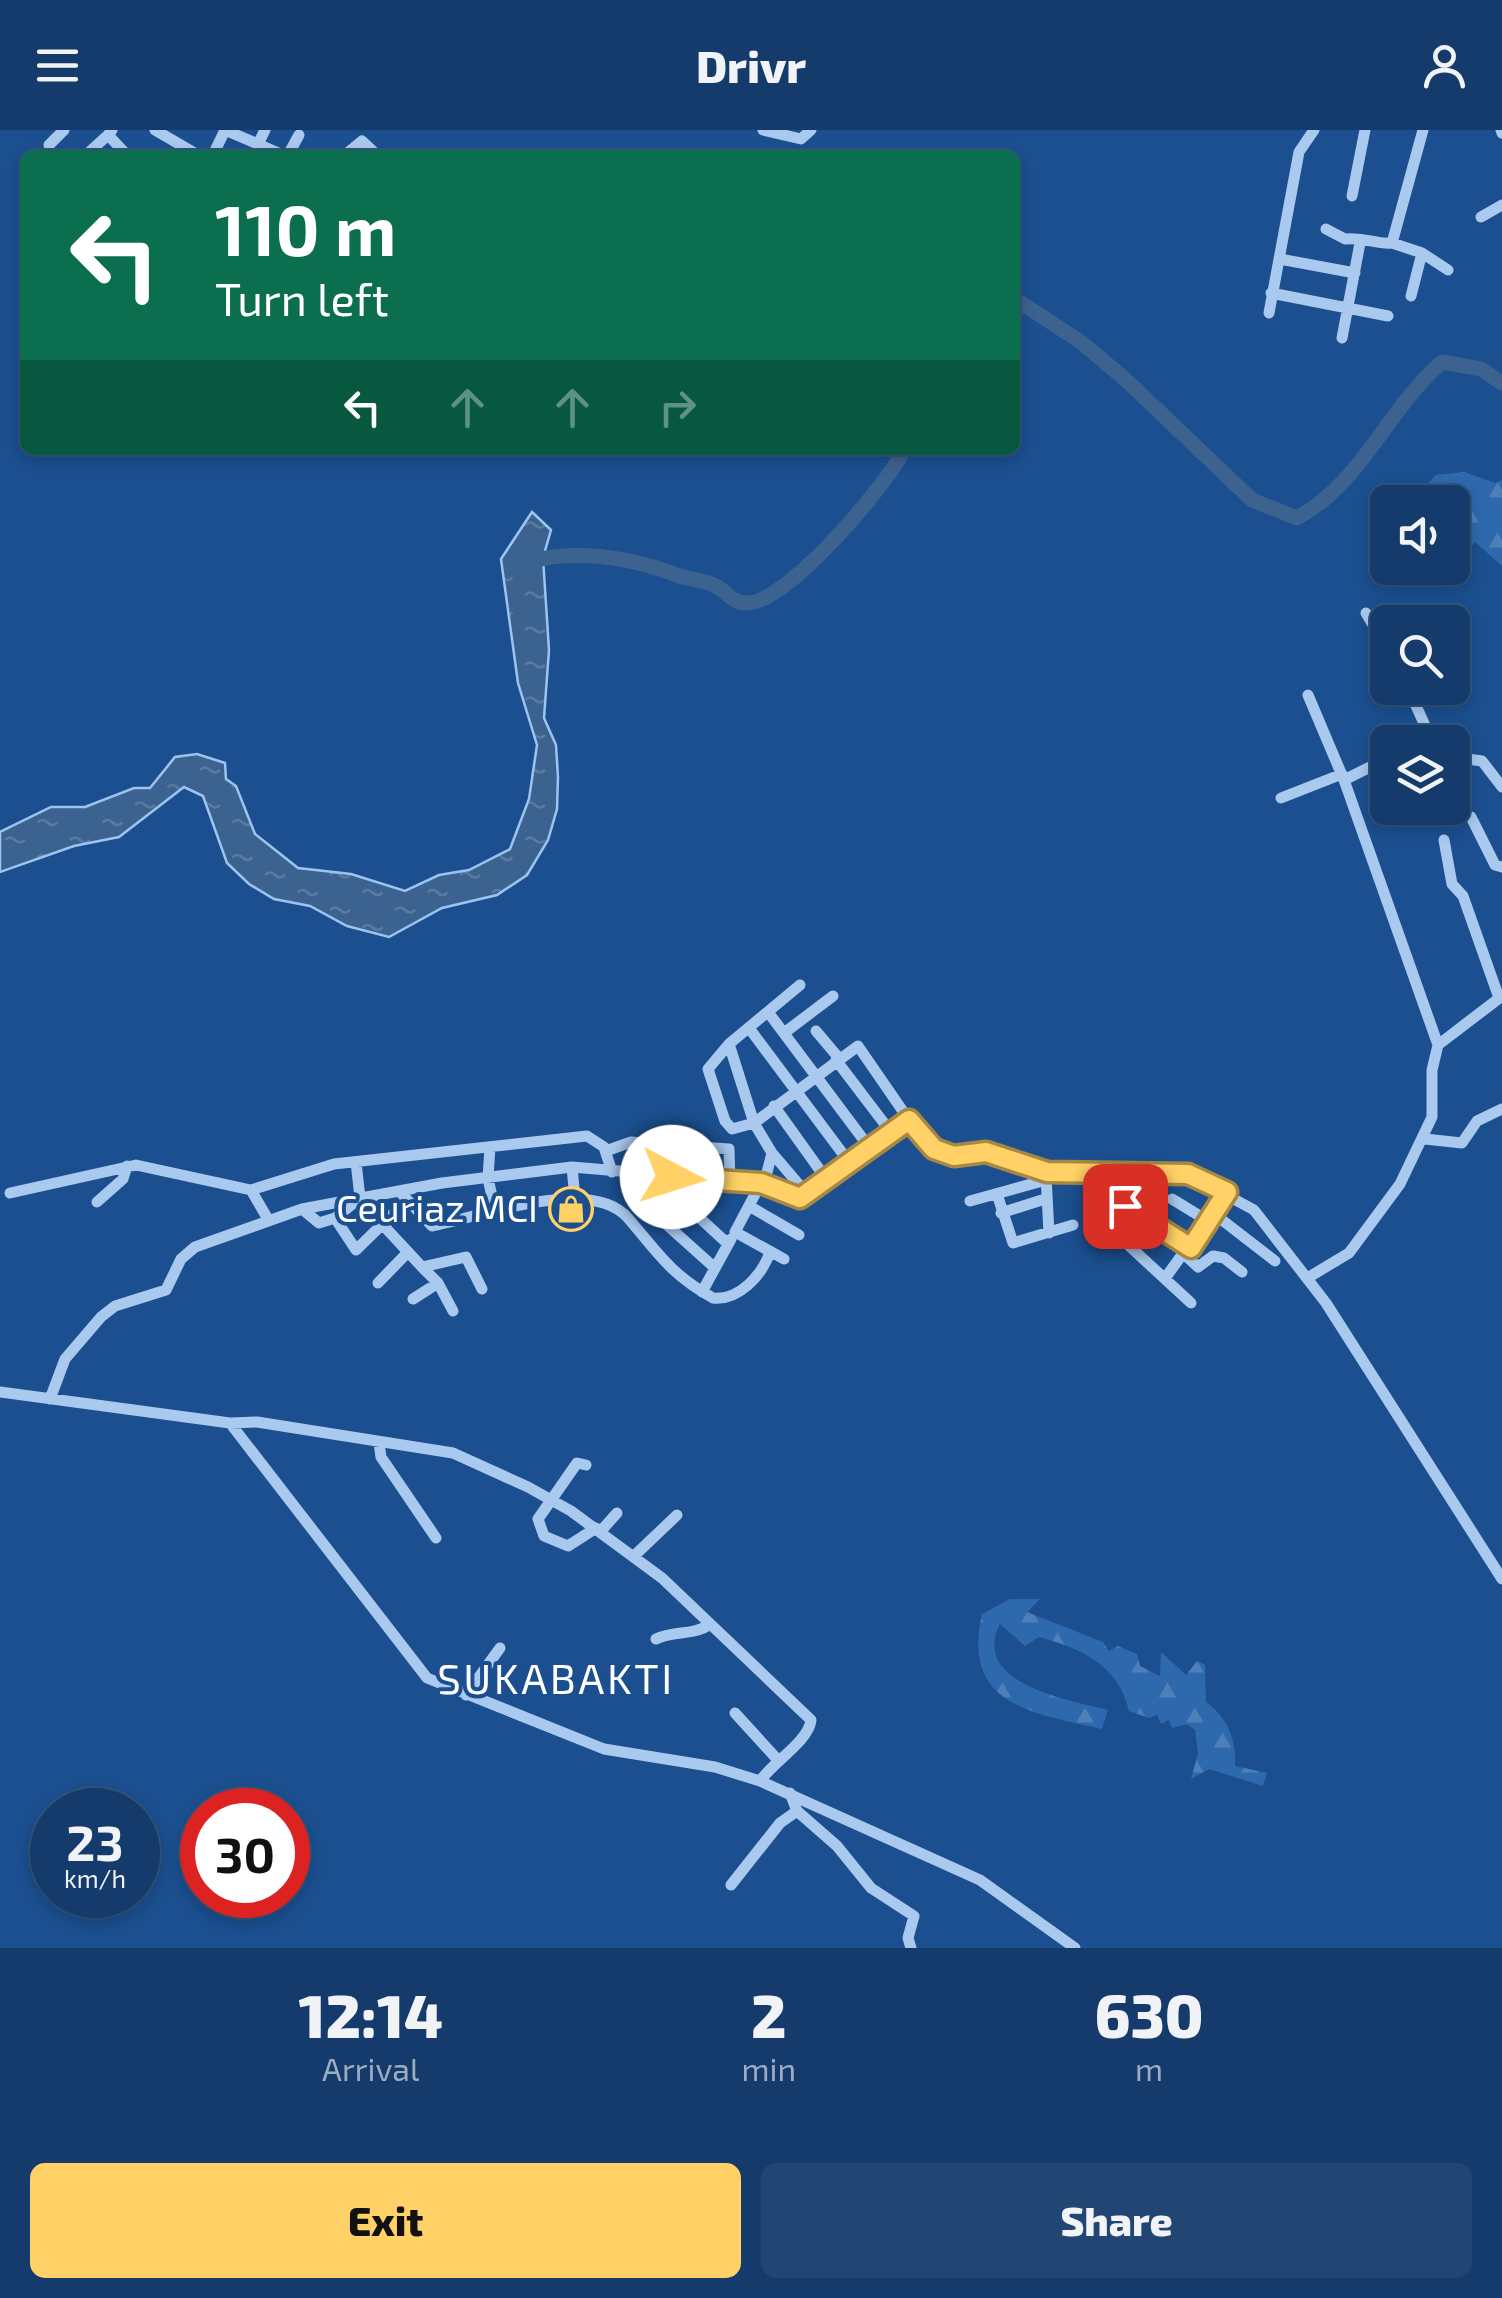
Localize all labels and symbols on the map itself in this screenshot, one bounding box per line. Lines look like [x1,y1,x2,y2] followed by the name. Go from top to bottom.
[620,1125,724,1229] position arrow
[1083,1164,1168,1249] pin
[336,1184,538,1230] place label: Ceuriaz MCI
[548,1186,594,1232] shop icon: Ceuriaz MCI
[437,1652,675,1702] district label: SUKABAKTI
[180,1788,310,1918] speed limit sign: 30

